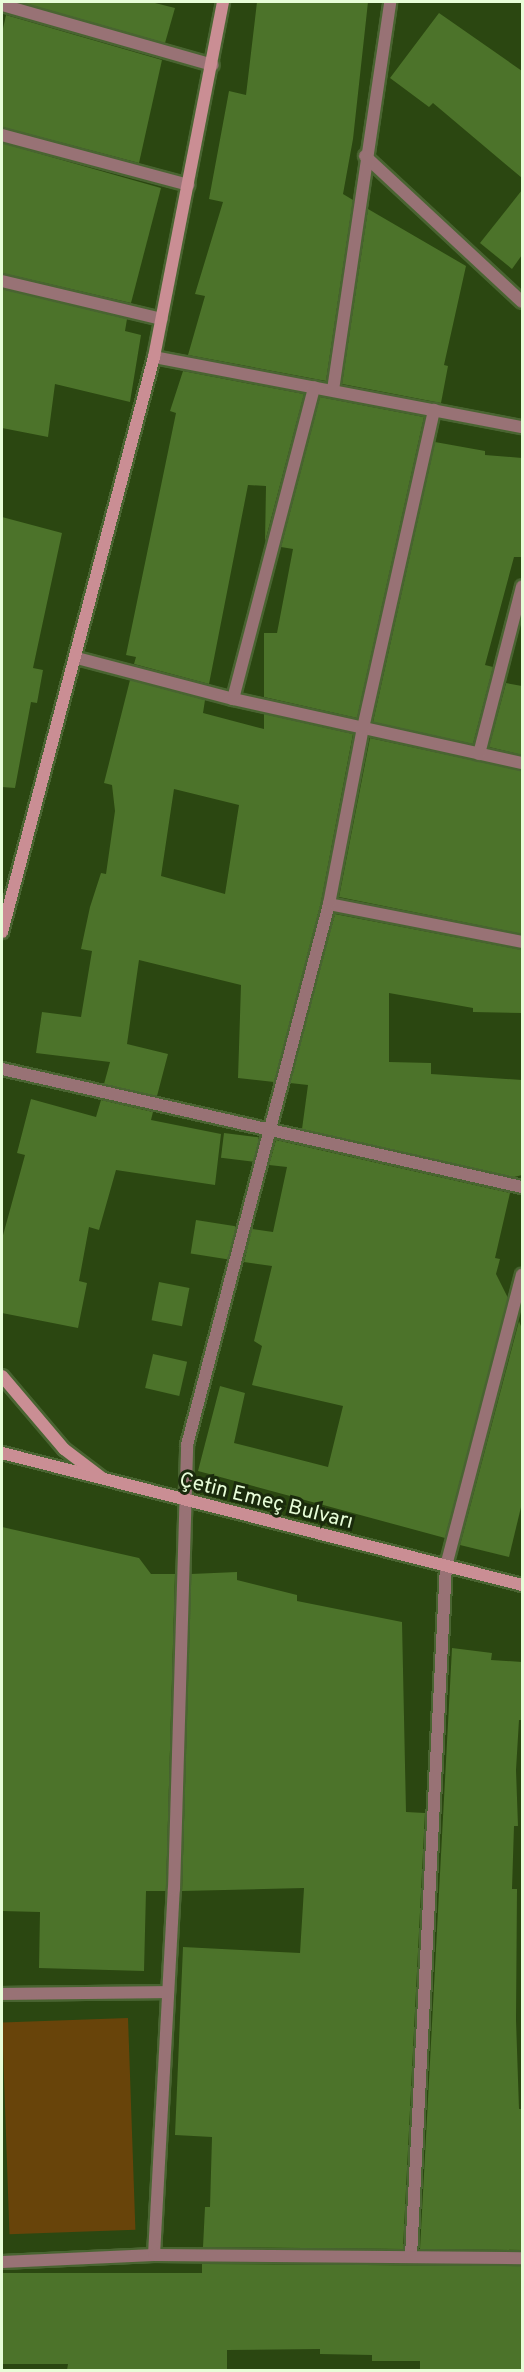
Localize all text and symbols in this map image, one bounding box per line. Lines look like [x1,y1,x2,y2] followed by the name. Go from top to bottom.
[176,1468,356,1536] street label: Çetin Emeç Bulvarı

